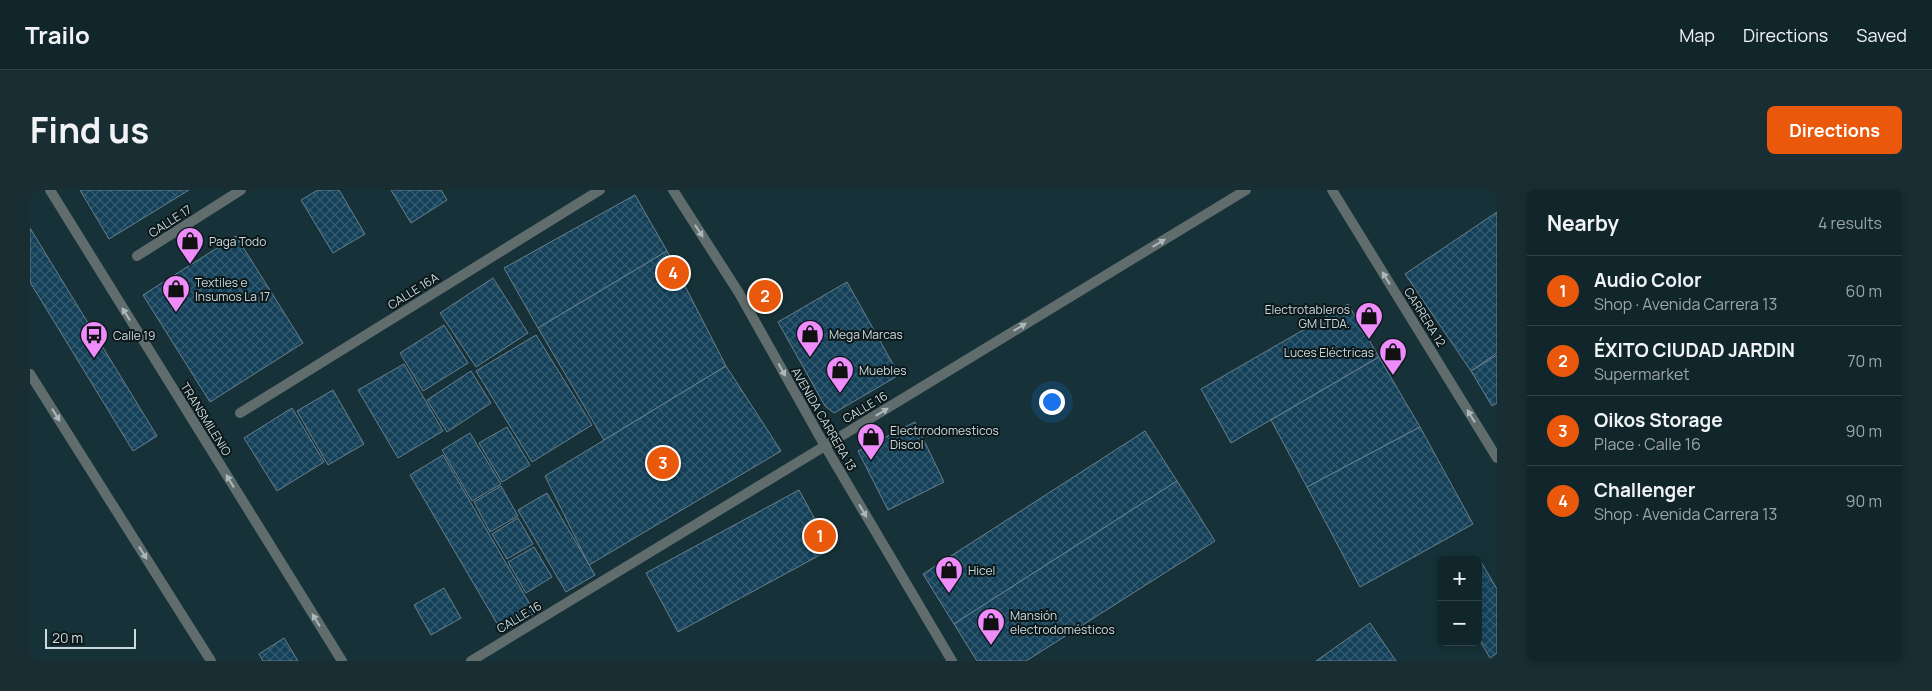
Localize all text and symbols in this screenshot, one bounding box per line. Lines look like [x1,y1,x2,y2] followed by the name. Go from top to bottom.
[25,18,90,51] text: Trailo
[1679,23,1715,47] text: Map
[1743,23,1828,47] text: Directions
[1856,23,1907,47] text: Saved
[30,106,149,154] text: Find us
[1767,106,1902,154] button: Directions
[145,201,195,241] street label: CALLE 17
[1547,209,1619,237] text: Nearby
[1818,212,1882,234] text: 4 results
[694,224,704,238] one-way arrow
[175,226,205,265] shop icon: Paga Todo
[209,233,266,250] place label: Paga Todo
[1153,238,1166,247] one-way arrow
[657,254,689,292] pin: 4
[1594,267,1702,293] text: Audio Color
[384,268,442,313] street label: CALLE 16A
[1382,271,1391,284] one-way arrow
[161,274,191,313] shop icon: Textiles e Insumos La 17
[195,274,270,305] place label: Textiles e Insumos La 17
[749,277,781,315] pin: 2
[1559,280,1567,302] text: 1
[1846,280,1882,302] text: 60 m
[1400,284,1450,350] street label: CARRERA 12
[1594,293,1777,315] text: Shop · Avenida Carrera 13
[1265,301,1350,332] place label: Electrotableros GM LTDA.
[1354,301,1384,340] shop icon: Electrotableros GM LTDA.
[122,307,131,320] one-way arrow
[795,319,825,358] shop icon: Mega Marcas
[79,320,109,359] bus stop icon: Calle 19
[1014,323,1027,332] one-way arrow
[829,326,903,343] place label: Mega Marcas
[113,327,155,344] place label: Calle 19
[1378,337,1408,376] shop icon: Luces Eléctricas
[1594,337,1795,363] text: ÉXITO CIUDAD JARDIN
[1284,344,1374,361] place label: Luces Eléctricas
[1558,350,1568,372] text: 2
[1847,350,1882,372] text: 70 m
[825,355,855,394] shop icon: Muebles
[859,362,906,379] place label: Muebles
[1594,363,1690,385] text: Supermarket
[778,364,787,377] one-way arrow
[788,364,860,474] street label: AVENIDA CARRERA 13
[177,379,235,459] street label: TRANSMILENIO
[839,387,891,427] street label: CALLE 16
[1039,389,1065,415] your location
[875,407,888,416] one-way arrow
[1594,407,1723,433] text: Oikos Storage
[51,409,61,422] one-way arrow
[1467,410,1476,423] one-way arrow
[1558,420,1568,442] text: 3
[1846,420,1882,442] text: 90 m
[856,422,886,461] shop icon: Electrrodomesticos Discol
[890,422,999,453] place label: Electrrodomesticos Discol
[1594,433,1701,455] text: Place · Calle 16
[647,444,679,482] pin: 3
[226,475,235,488] one-way arrow
[1594,477,1695,503] text: Challenger
[1558,490,1568,512] text: 4
[1846,490,1882,512] text: 90 m
[1594,503,1777,525] text: Shop · Avenida Carrera 13
[859,505,868,518] one-way arrow
[804,517,836,555] pin: 1
[138,546,147,559] one-way arrow
[934,555,964,594] shop icon: Hicel
[1437,556,1482,646] map controls
[1437,556,1482,601] button: +
[968,562,995,579] place label: Hicel
[493,597,545,637] street label: CALLE 16
[1437,601,1482,646] button: −
[976,607,1006,646] shop icon: Mansión electrodomésticos
[1010,607,1115,638] place label: Mansión electrodomésticos
[311,613,320,626] one-way arrow
[45,626,136,649] scale bar
[52,628,83,647] text: 20 m

